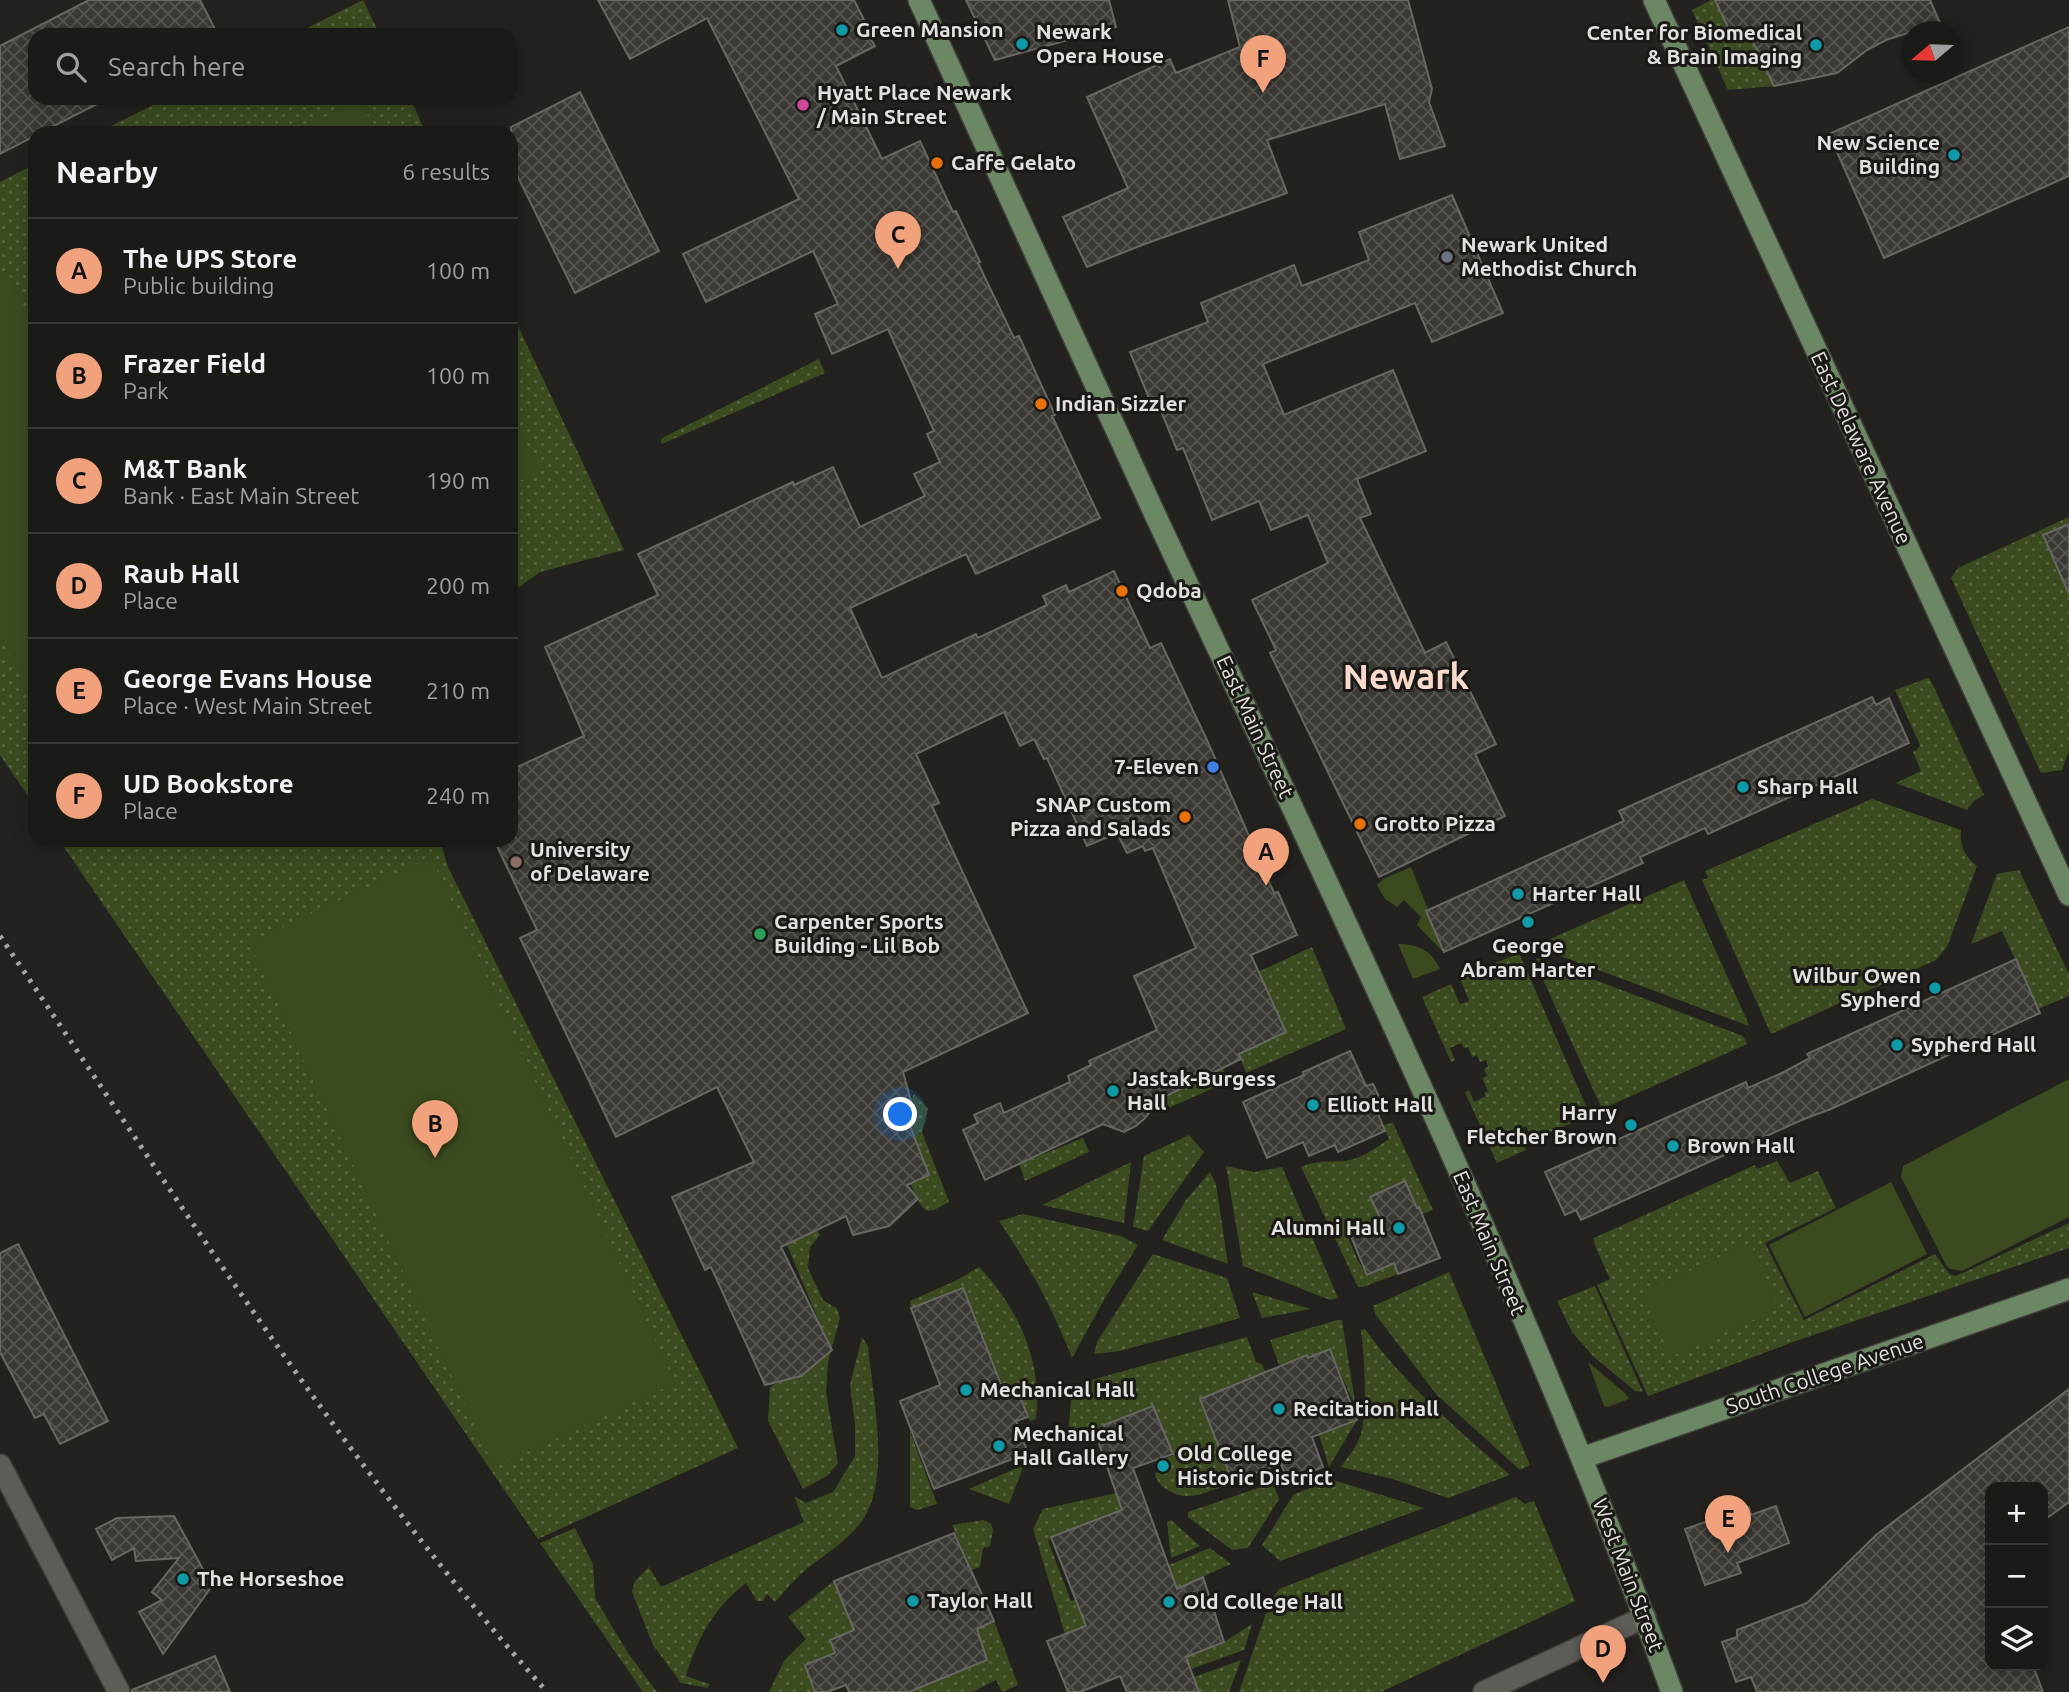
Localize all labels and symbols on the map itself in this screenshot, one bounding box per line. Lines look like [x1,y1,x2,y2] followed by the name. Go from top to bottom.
[856,17,1004,41] place label: Green Mansion
[1036,19,1164,67] place label: Newark Opera House
[1587,20,1802,68] place label: Center for Biomedical & Brain Imaging
[1901,21,1964,84] north arrow
[834,22,850,38] marker: Green Mansion
[1240,35,1286,93] pin: F
[1014,36,1030,52] marker: Newark Opera House
[1808,37,1824,53] marker: Center for Biomedical & Brain Imaging
[816,80,1012,128] place label: Hyatt Place Newark / Main Street
[795,97,811,113] marker: Hyatt Place Newark / Main Street
[1816,130,1940,178] place label: New Science Building
[1946,147,1962,163] marker: New Science Building
[951,150,1076,174] place label: Caffe Gelato
[929,155,945,171] marker: Caffe Gelato
[875,211,921,269] pin: C
[1461,232,1637,280] place label: Newark United Methodist Church
[1439,249,1455,265] marker: Newark United Methodist Church
[1807,348,1917,548] street label: East Delaware Avenue
[1055,391,1186,415] place label: Indian Sizzler
[1033,396,1049,412] marker: Indian Sizzler
[1136,578,1202,602] place label: Qdoba
[1114,583,1130,599] marker: Qdoba
[1212,652,1299,802] street label: East Main Street
[1343,656,1470,696] district label: Newark
[1114,754,1199,778] place label: 7-Eleven
[1205,759,1221,775] marker: 7-Eleven
[1757,774,1858,798] place label: Sharp Hall
[1735,779,1751,795] marker: Sharp Hall
[1010,792,1171,840] place label: SNAP Custom Pizza and Salads
[1177,809,1193,825] marker: SNAP Custom Pizza and Salads
[1374,811,1496,835] place label: Grotto Pizza
[1352,816,1368,832] marker: Grotto Pizza
[1243,828,1289,886] pin: A
[530,837,650,885] place label: University of Delaware
[508,854,524,870] marker: University of Delaware
[1532,881,1641,905] place label: Harter Hall
[1510,886,1526,902] marker: Harter Hall
[774,909,944,957] place label: Carpenter Sports Building - Lil Bob
[1520,914,1536,930] marker: George Abram Harter
[752,926,768,942] marker: Carpenter Sports Building - Lil Bob
[1460,933,1596,981] place label: George Abram Harter
[1793,963,1921,1011] place label: Wilbur Owen Sypherd
[1927,980,1943,996] marker: Wilbur Owen Sypherd
[1911,1032,2036,1056] place label: Sypherd Hall
[1889,1037,1905,1053] marker: Sypherd Hall
[1127,1066,1276,1114] place label: Jastak-Burgess Hall
[1105,1083,1121,1099] marker: Jastak-Burgess Hall
[1327,1092,1433,1116] place label: Elliott Hall
[883,1097,917,1131] your location
[1305,1097,1321,1113] marker: Elliott Hall
[412,1100,458,1158] pin: B
[1466,1100,1617,1148] place label: Harry Fletcher Brown
[1623,1117,1639,1133] marker: Harry Fletcher Brown
[1687,1133,1795,1157] place label: Brown Hall
[1665,1138,1681,1154] marker: Brown Hall
[1449,1167,1531,1318] street label: East Main Street
[1271,1215,1385,1239] place label: Alumni Hall
[1391,1220,1407,1236] marker: Alumni Hall
[1723,1328,1927,1418] street label: South College Avenue
[980,1377,1135,1401] place label: Mechanical Hall
[958,1382,974,1398] marker: Mechanical Hall
[1293,1396,1439,1420] place label: Recitation Hall
[1271,1401,1287,1417] marker: Recitation Hall
[1013,1421,1128,1469] place label: Mechanical Hall Gallery
[991,1438,1007,1454] marker: Mechanical Hall Gallery
[1177,1441,1333,1489] place label: Old College Historic District
[1155,1458,1171,1474] marker: Old College Historic District
[1589,1495,1669,1655] street label: West Main Street
[1705,1495,1751,1553] pin: E
[197,1566,344,1590] place label: The Horseshoe
[175,1571,191,1587] marker: The Horseshoe
[927,1588,1033,1612] place label: Taylor Hall
[1183,1589,1343,1613] place label: Old College Hall
[905,1593,921,1609] marker: Taylor Hall
[1161,1594,1177,1610] marker: Old College Hall
[1580,1625,1626,1683] pin: D

